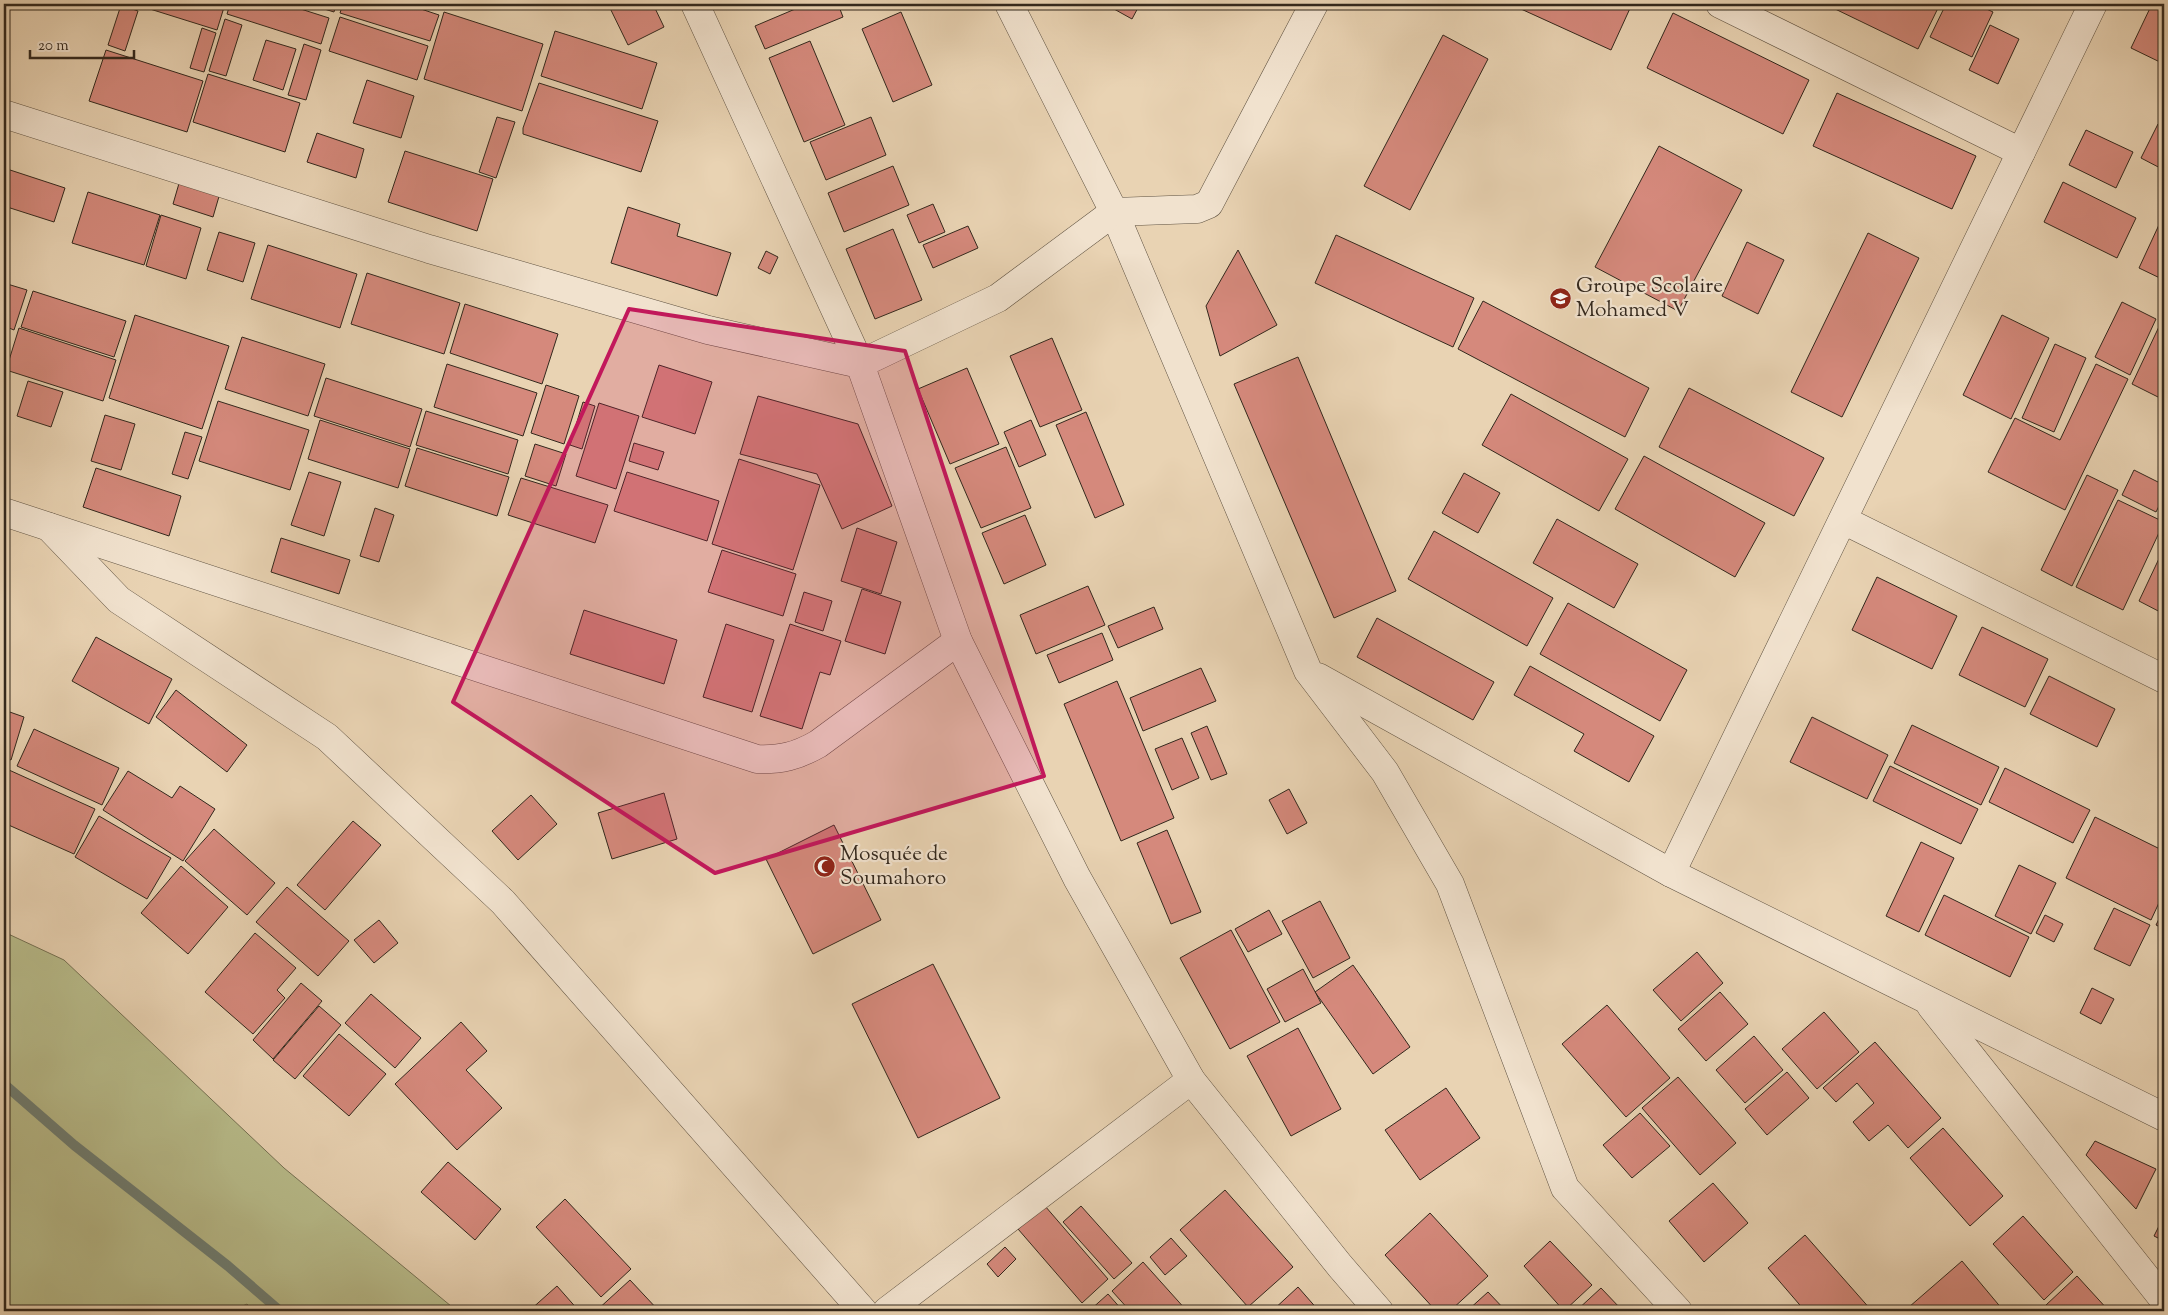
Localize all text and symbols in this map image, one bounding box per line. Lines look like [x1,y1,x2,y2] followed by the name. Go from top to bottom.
[30,28,134,60] scale bar
[38,36,69,57] text: 20 m
[1576,272,1723,326] place label: Groupe Scolaire Mohamed V
[1548,287,1572,311] school or university icon: Groupe Scolaire Mohamed V
[840,840,948,894] place label: Mosquée de Soumahoro
[812,855,836,879] mosque icon: Mosquée de Soumahoro

